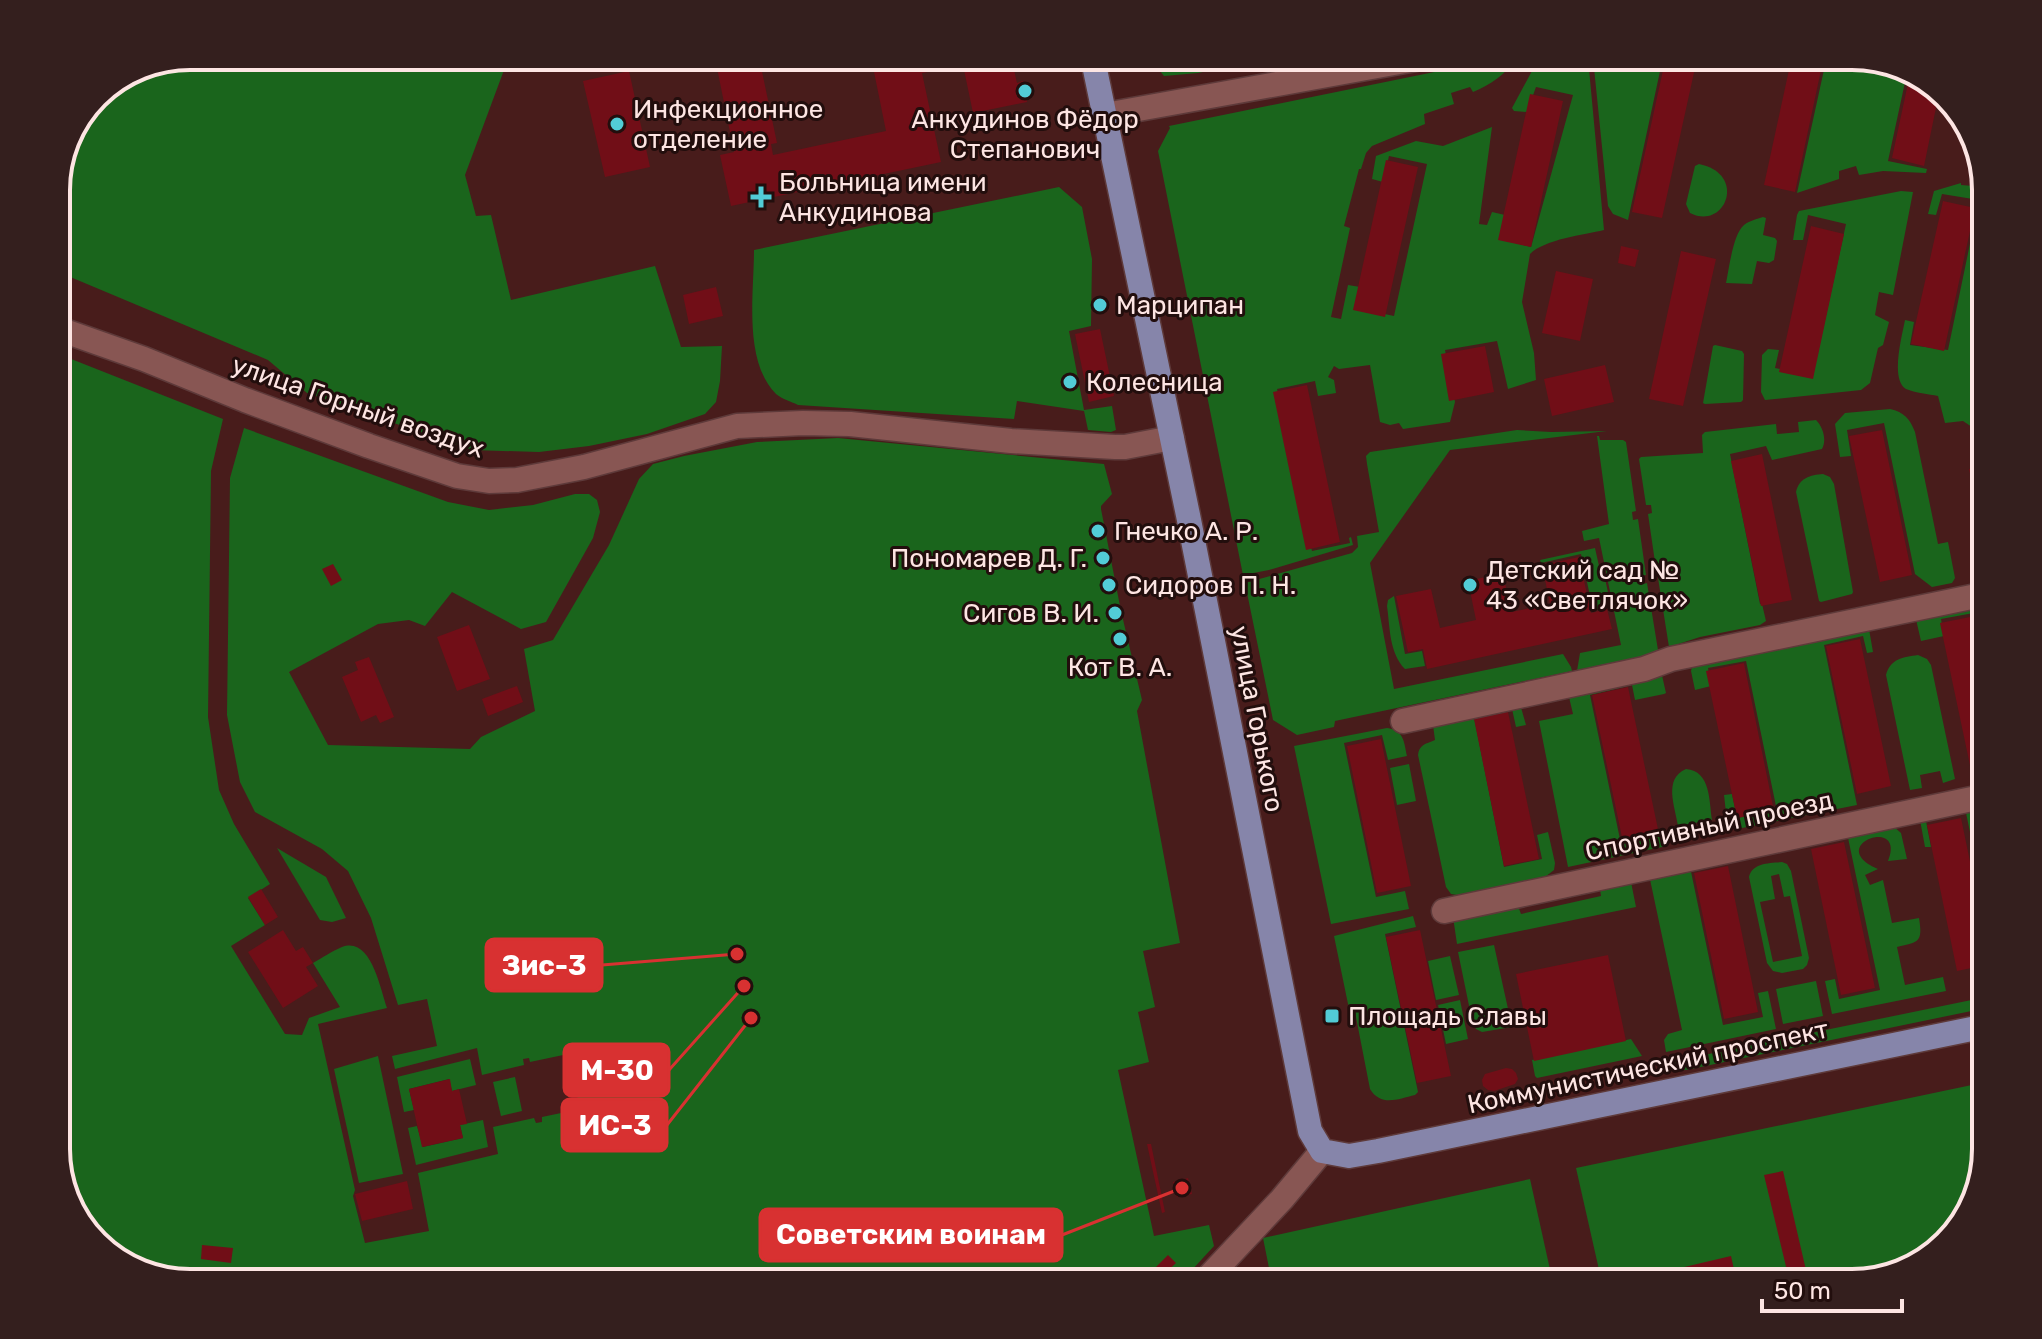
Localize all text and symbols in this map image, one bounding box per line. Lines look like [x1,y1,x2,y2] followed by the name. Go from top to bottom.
[1016,82,1034,100] marker: Анкудинов Фёдор Степанович
[633,94,823,155] place label: Инфекционное отделение
[911,104,1139,165] place label: Анкудинов Фёдор Степанович
[608,115,626,133] marker: Инфекционное отделение
[779,167,987,228] place label: Больница имени Анкудинова
[750,186,772,208] marker: Больница имени Анкудинова
[1116,290,1244,321] place label: Марципан
[1091,296,1109,314] marker: Марципан
[228,349,488,465] street label: улица Горный воздух
[1086,367,1223,398] place label: Колесница
[1061,373,1079,391] marker: Колесница
[1114,516,1258,547] place label: Гнечко А. Р.
[1089,522,1107,540] marker: Гнечко А. Р.
[891,543,1087,574] place label: Пономарев Д. Г.
[1094,549,1112,567] marker: Пономарев Д. Г.
[1486,555,1688,616] place label: Детский сад № 43 «Светлячок»
[1125,570,1296,601] place label: Сидоров П. Н.
[1100,576,1118,594] marker: Сидоров П. Н.
[1461,576,1479,594] marker: Детский сад № 43 «Светлячок»
[963,598,1099,629] place label: Сигов В. И.
[1106,604,1124,622] marker: Сигов В. И.
[1224,623,1290,815] street label: улица Горького
[1111,630,1129,648] marker: Кот В. А.
[1068,652,1172,683] place label: Кот В. А.
[1582,785,1836,867] street label: Спортивный проезд
[486,939,602,991] callout: Зис-3
[502,949,586,982] text: Зис-3
[1348,1001,1547,1032] place label: Площадь Славы
[1323,1007,1341,1025] marker: Площадь Славы
[1465,1014,1831,1120] street label: Коммунистический проспект
[564,1044,669,1096] callout: М-30
[580,1054,654,1087] text: М-30
[562,1099,667,1151] callout: ИС-3
[578,1109,652,1142] text: ИС-3
[760,1209,1062,1261] callout: Советским воинам
[776,1218,1046,1251] text: Советским воинам
[1762,1263,1902,1313] scale bar
[1774,1277,1831,1305] text: 50 m

